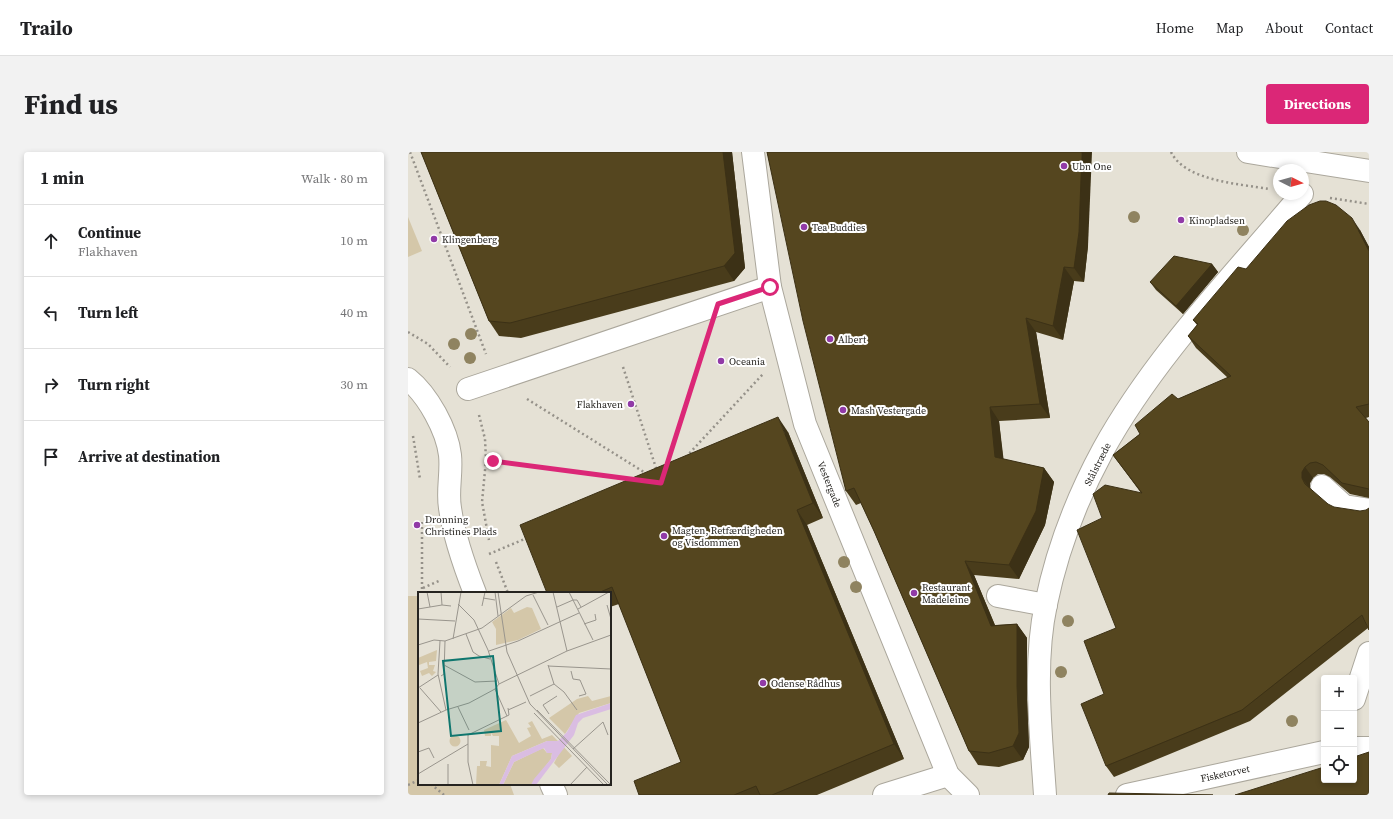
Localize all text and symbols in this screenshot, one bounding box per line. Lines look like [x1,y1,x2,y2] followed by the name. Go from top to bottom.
[20,15,73,41] text: Trailo
[1156,18,1194,38] text: Home
[1216,18,1243,38] text: Map
[1265,18,1303,38] text: About
[1325,18,1373,38] text: Contact
[1266,84,1369,124] button: Directions
[24,85,118,123] text: Find us
[1072,160,1112,173] place label: Ubn One
[1059,161,1069,171] marker: Ubn One
[1273,164,1309,200] north arrow
[40,166,84,190] text: 1 min
[301,170,368,187] text: Walk · 80 m
[1189,214,1245,227] place label: Kinopladsen
[1176,215,1186,225] marker: Kinopladsen
[812,221,865,234] place label: Tea Buddies
[78,222,141,243] text: Continue
[799,222,809,232] marker: Tea Buddies
[40,230,62,252] icon: ahead
[340,232,368,249] text: 10 m
[442,233,497,246] place label: Klingenberg
[429,234,439,244] marker: Klingenberg
[78,243,138,260] text: Flakhaven
[761,278,779,296] route start
[40,302,62,324] icon: left
[78,302,138,323] text: Turn left
[340,304,368,321] text: 40 m
[838,333,867,346] place label: Albert
[825,334,835,344] marker: Albert
[729,355,766,368] place label: Oceania
[716,356,726,366] marker: Oceania
[40,374,62,396] icon: right
[78,374,150,395] text: Turn right
[340,376,368,393] text: 30 m
[577,398,623,411] place label: Flakhaven
[626,399,636,409] marker: Flakhaven
[851,404,926,417] place label: Mash Vestergade
[838,405,848,415] marker: Mash Vestergade
[1081,440,1114,488] street label: Stålstræde
[40,446,62,468] icon: arrive
[78,446,220,467] text: Arrive at destination
[484,452,502,470] route end
[814,459,845,509] street label: Vestergade
[425,513,497,538] place label: Dronning Christines Plads
[412,520,422,530] marker: Dronning Christines Plads
[672,524,783,549] place label: Magten, Retfærdigheden og Visdommen
[659,531,669,541] marker: Magten, Retfærdigheden og Visdommen
[922,581,971,606] place label: Restaurant Madeleine
[909,588,919,598] marker: Restaurant Madeleine
[418,592,611,785] inset map
[1321,675,1357,783] map controls
[1321,675,1357,711] button: +
[771,677,840,690] place label: Odense Rådhus
[758,678,768,688] marker: Odense Rådhus
[1321,711,1357,747] button: −
[1321,747,1357,783] button: locate
[1200,762,1251,785] street label: Fisketorvet

